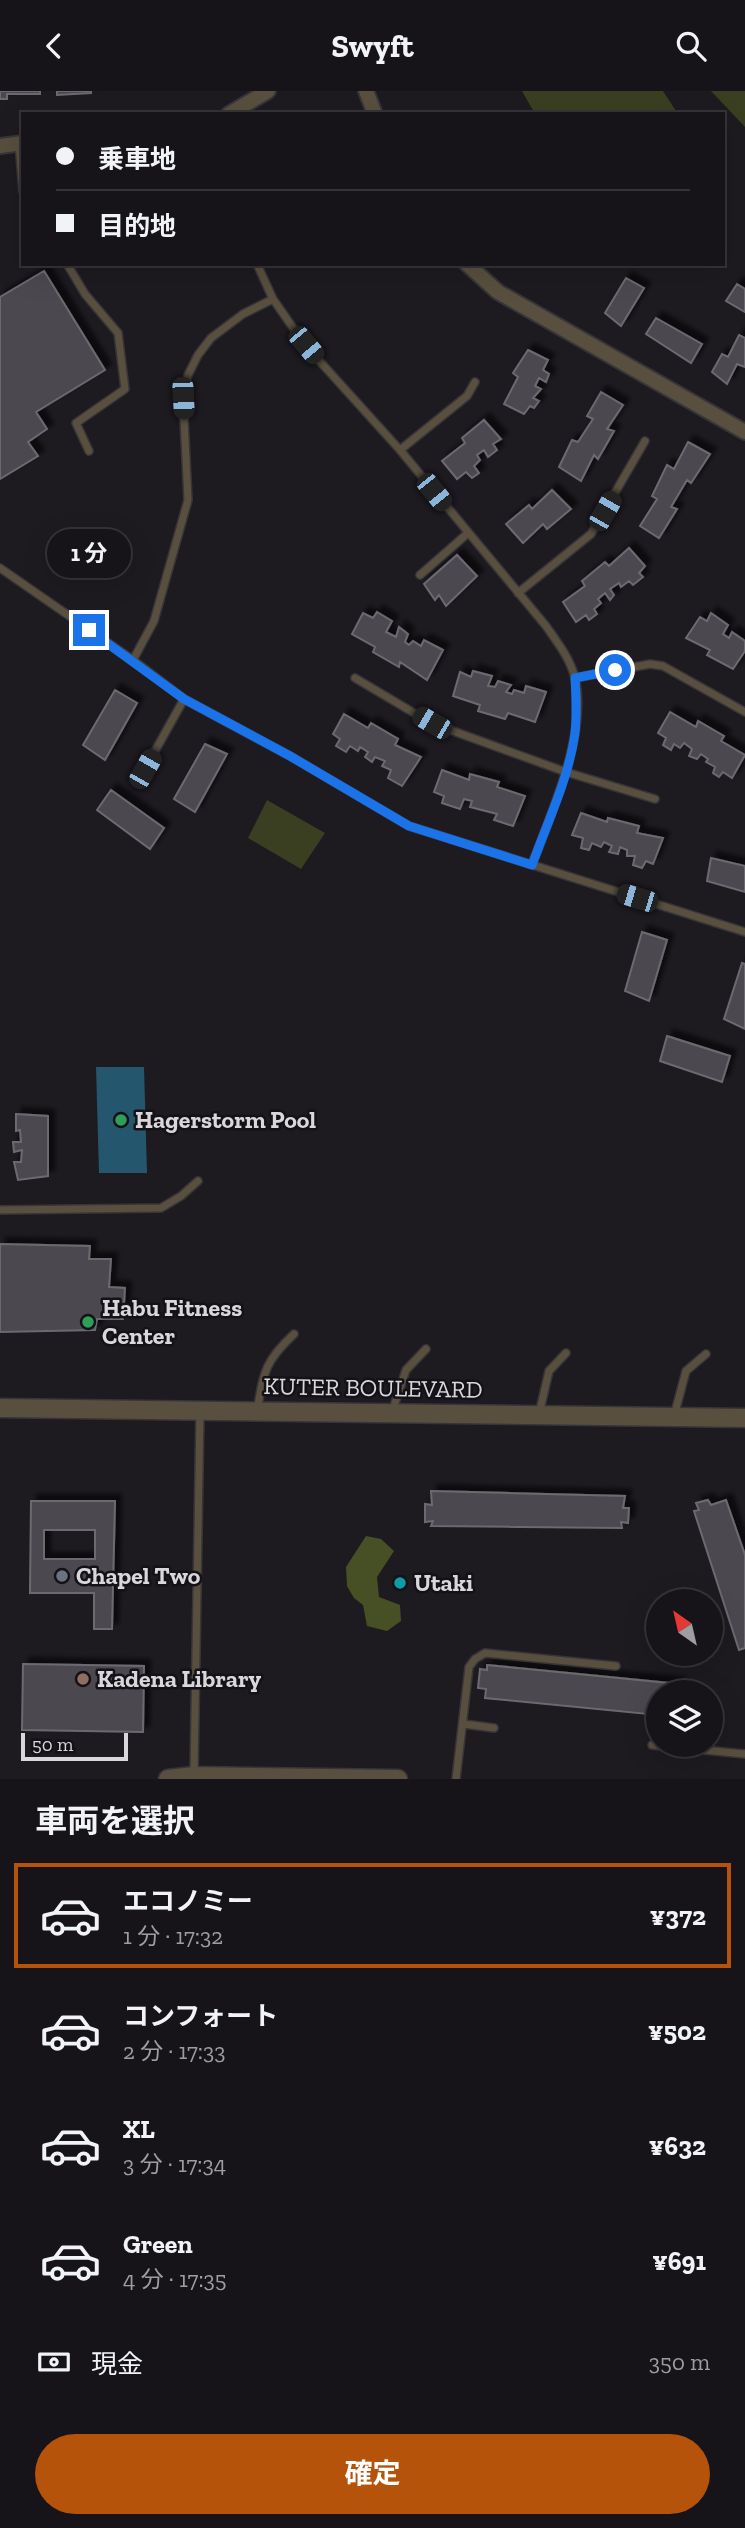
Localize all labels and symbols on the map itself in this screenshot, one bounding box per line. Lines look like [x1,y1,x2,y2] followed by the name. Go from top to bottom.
[285,322,328,368] car
[172,376,195,420] car
[413,469,456,515] car
[586,488,625,534] car
[47,529,131,577] callout: 1 分
[73,614,105,646] route end
[599,654,631,686] route start
[409,703,456,743] car
[126,746,165,792] car
[614,882,661,914] car
[135,1105,316,1134] place label: Hagerstorm Pool
[113,1112,129,1128] marker: Hagerstorm Pool
[102,1293,242,1350] place label: Habu Fitness Center
[80,1314,96,1330] marker: Habu Fitness Center
[263,1371,483,1404] street label: KUTER BOULEVARD
[76,1561,201,1590] place label: Chapel Two
[54,1568,70,1584] marker: Chapel Two
[414,1568,473,1597] place label: Utaki
[392,1575,408,1591] marker: Utaki
[646,1589,723,1666] north arrow
[97,1664,262,1693] place label: Kadena Library
[75,1671,91,1687] marker: Kadena Library
[21,1730,128,1762] scale bar

